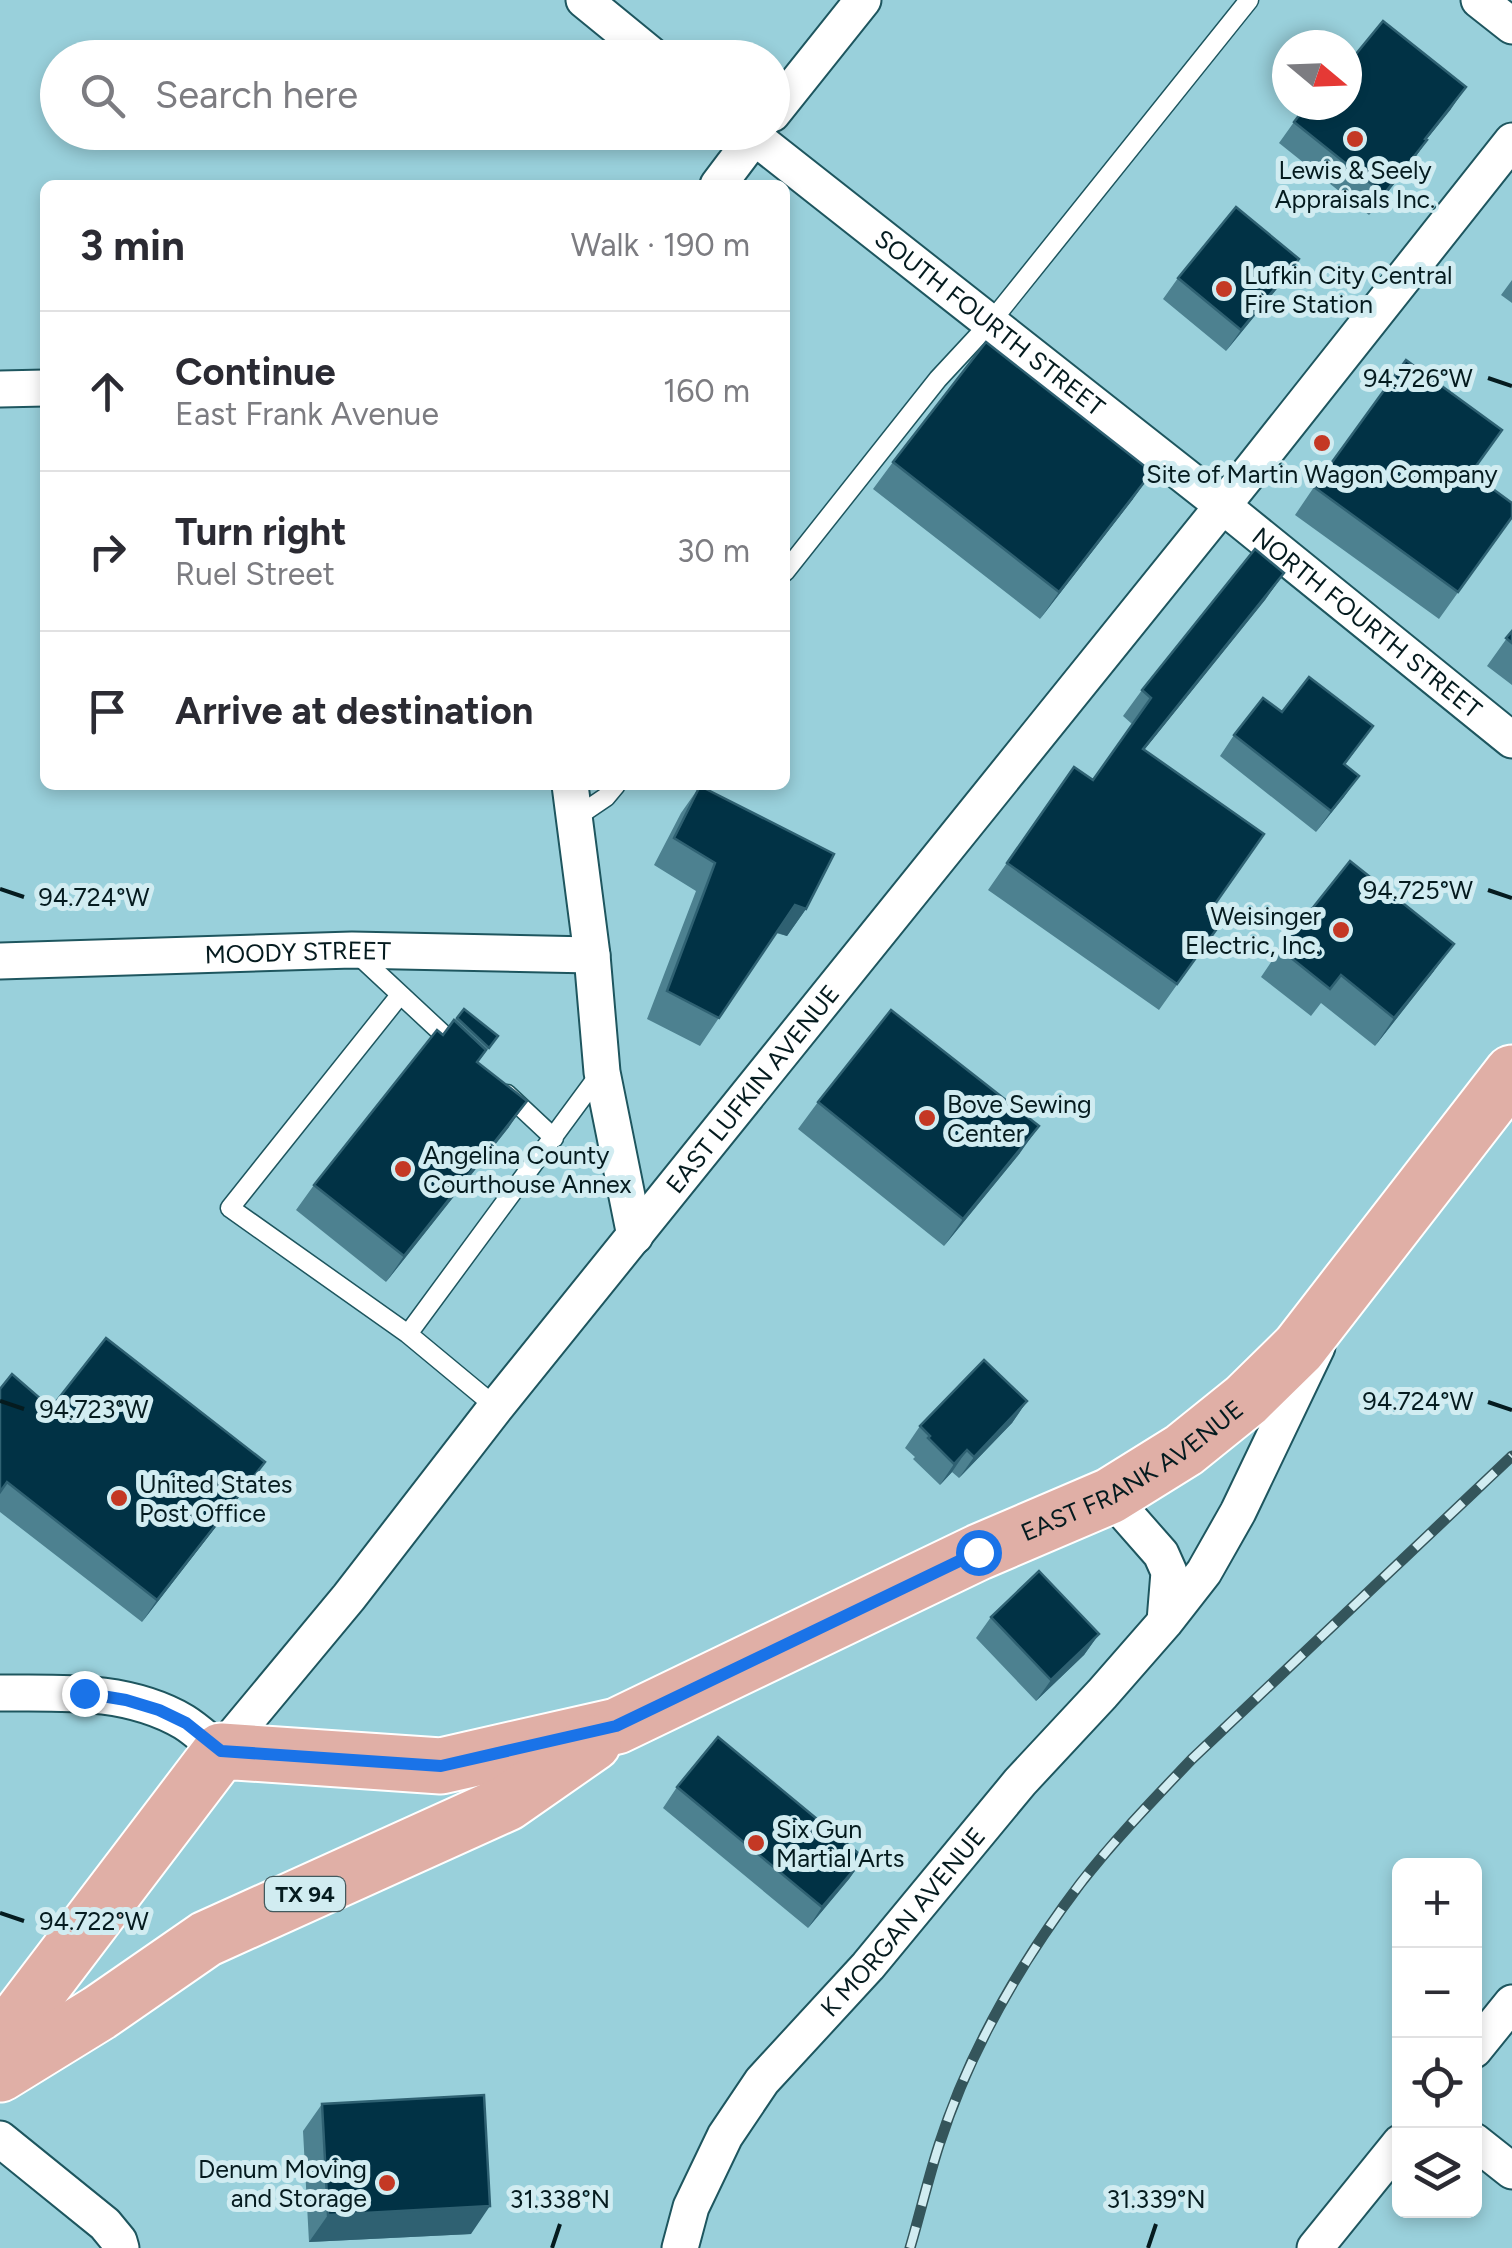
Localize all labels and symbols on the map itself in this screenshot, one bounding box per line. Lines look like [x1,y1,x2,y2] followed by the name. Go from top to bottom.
[1272,30,1362,120] north arrow
[1344,128,1366,150] marker: Lewis & Seely Appraisals Inc.
[1275,155,1435,214] place label: Lewis & Seely Appraisals Inc.
[869,223,1111,422] street label: SOUTH FOURTH STREET
[1244,260,1453,319] place label: Lufkin City Central Fire Station
[1213,278,1235,300] marker: Lufkin City Central Fire Station
[1363,363,1473,393] text: 94.726°W
[1311,432,1333,454] marker: Site of Martin Wagon Company
[1146,459,1498,489] place label: Site of Martin Wagon Company
[1246,521,1488,725] street label: NORTH FOURTH STREET
[1363,875,1473,905] text: 94.725°W
[38,882,150,912] text: 94.724°W
[1185,901,1322,960] place label: Weisinger Electric, Inc.
[1330,919,1352,941] marker: Weisinger Electric, Inc.
[204,935,392,970] street label: MOODY STREET
[660,979,845,1199] street label: EAST LUFKIN AVENUE
[947,1089,1092,1148] place label: Bove Sewing Center
[916,1107,938,1129] marker: Bove Sewing Center
[423,1140,632,1199] place label: Angelina County Courthouse Annex
[392,1158,414,1180] marker: Angelina County Courthouse Annex
[1362,1386,1474,1416] text: 94.724°W
[39,1394,149,1424] text: 94.723°W
[1016,1394,1249,1547] street label: EAST FRANK AVENUE
[139,1469,292,1528] place label: United States Post Office
[108,1487,130,1509] marker: United States Post Office
[956,1530,1002,1576] route start
[62,1671,108,1717] route end
[776,1814,905,1873] place label: Six Gun Martial Arts
[814,1821,991,2023] street label: K MORGAN AVENUE
[745,1832,767,1854] marker: Six Gun Martial Arts
[265,1877,345,1911] road number: TX 94
[39,1906,149,1936] text: 94.722°W
[198,2154,367,2213] place label: Denum Moving and Storage
[376,2172,398,2194] marker: Denum Moving and Storage
[510,2184,610,2214] text: 31.338°N
[1106,2184,1206,2214] text: 31.339°N

